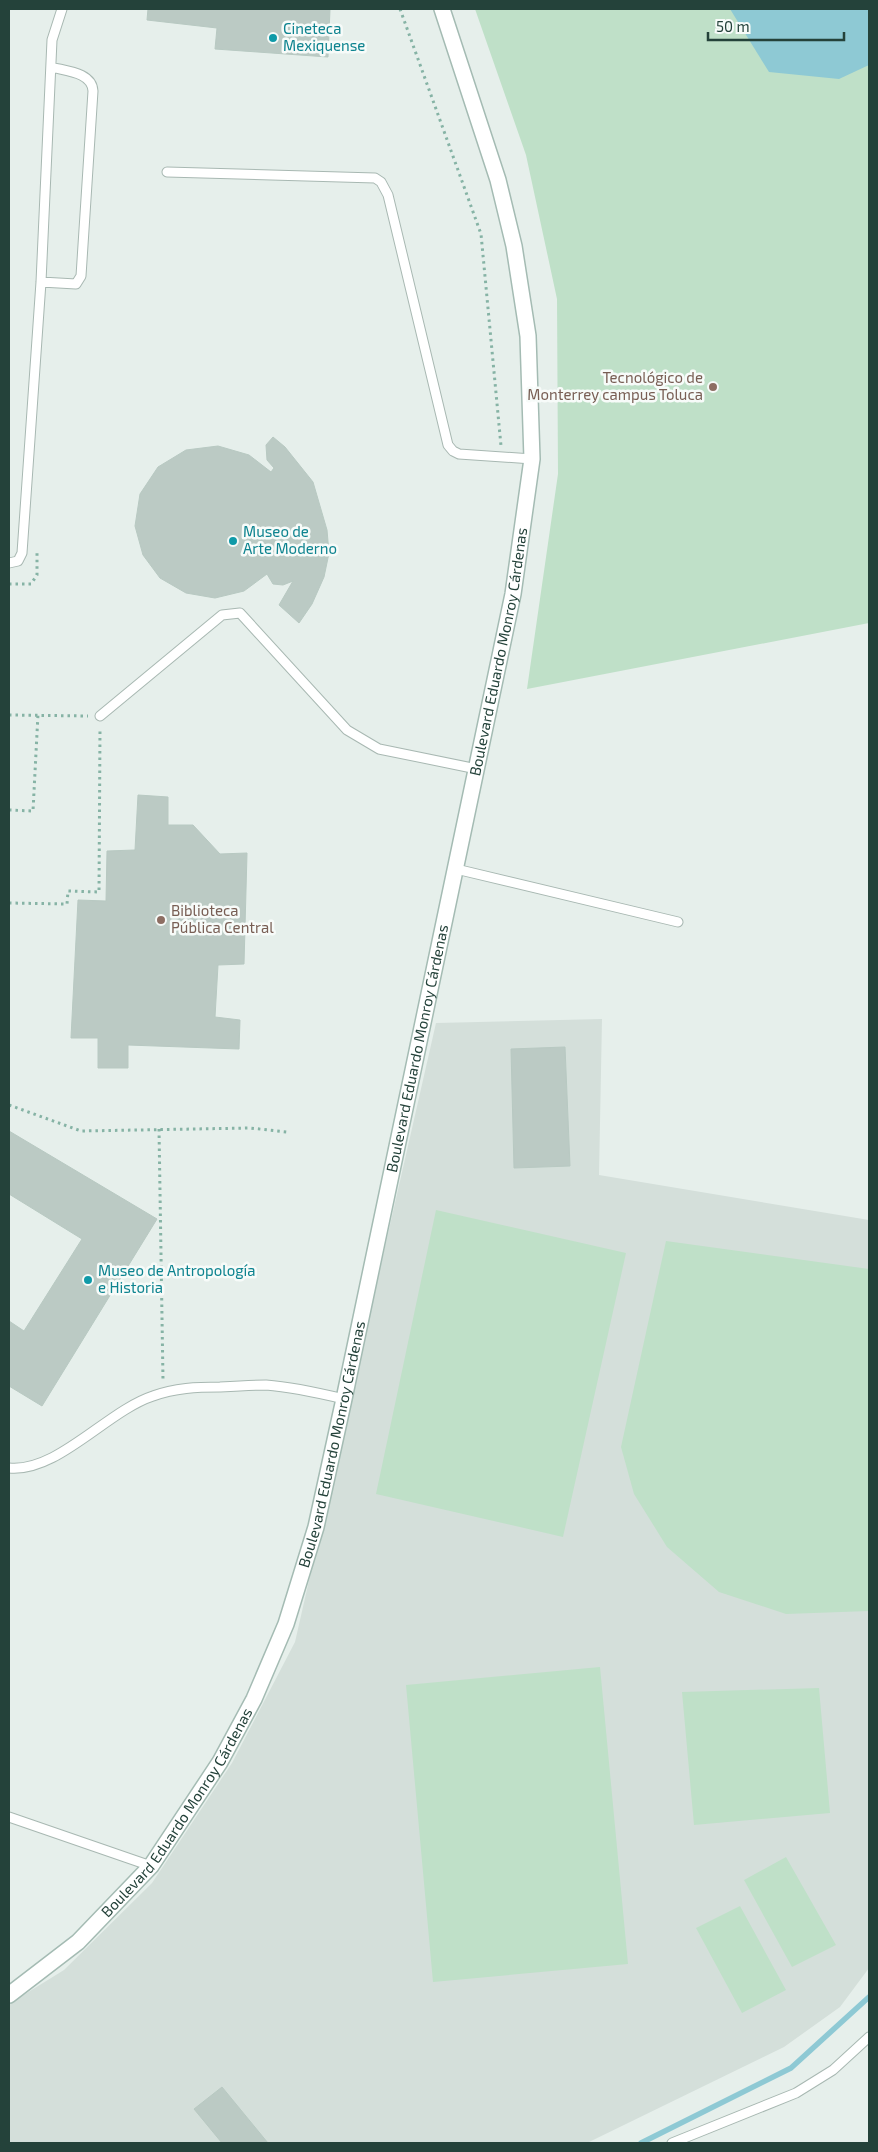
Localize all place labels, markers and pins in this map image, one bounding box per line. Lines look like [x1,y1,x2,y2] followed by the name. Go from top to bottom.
[283,19,365,54] place label: Cineteca Mexiquense
[267,32,279,44] marker: Cineteca Mexiquense
[527,368,703,403] place label: Tecnológico de Monterrey campus Toluca
[707,381,719,393] marker: Tecnológico de Monterrey campus Toluca
[243,522,337,557] place label: Museo de Arte Moderno
[227,535,239,547] marker: Museo de Arte Moderno
[171,901,274,936] place label: Biblioteca Pública Central
[155,914,167,926] marker: Biblioteca Pública Central
[98,1261,256,1296] place label: Museo de Antropología e Historia
[82,1274,94,1286] marker: Museo de Antropología e Historia

